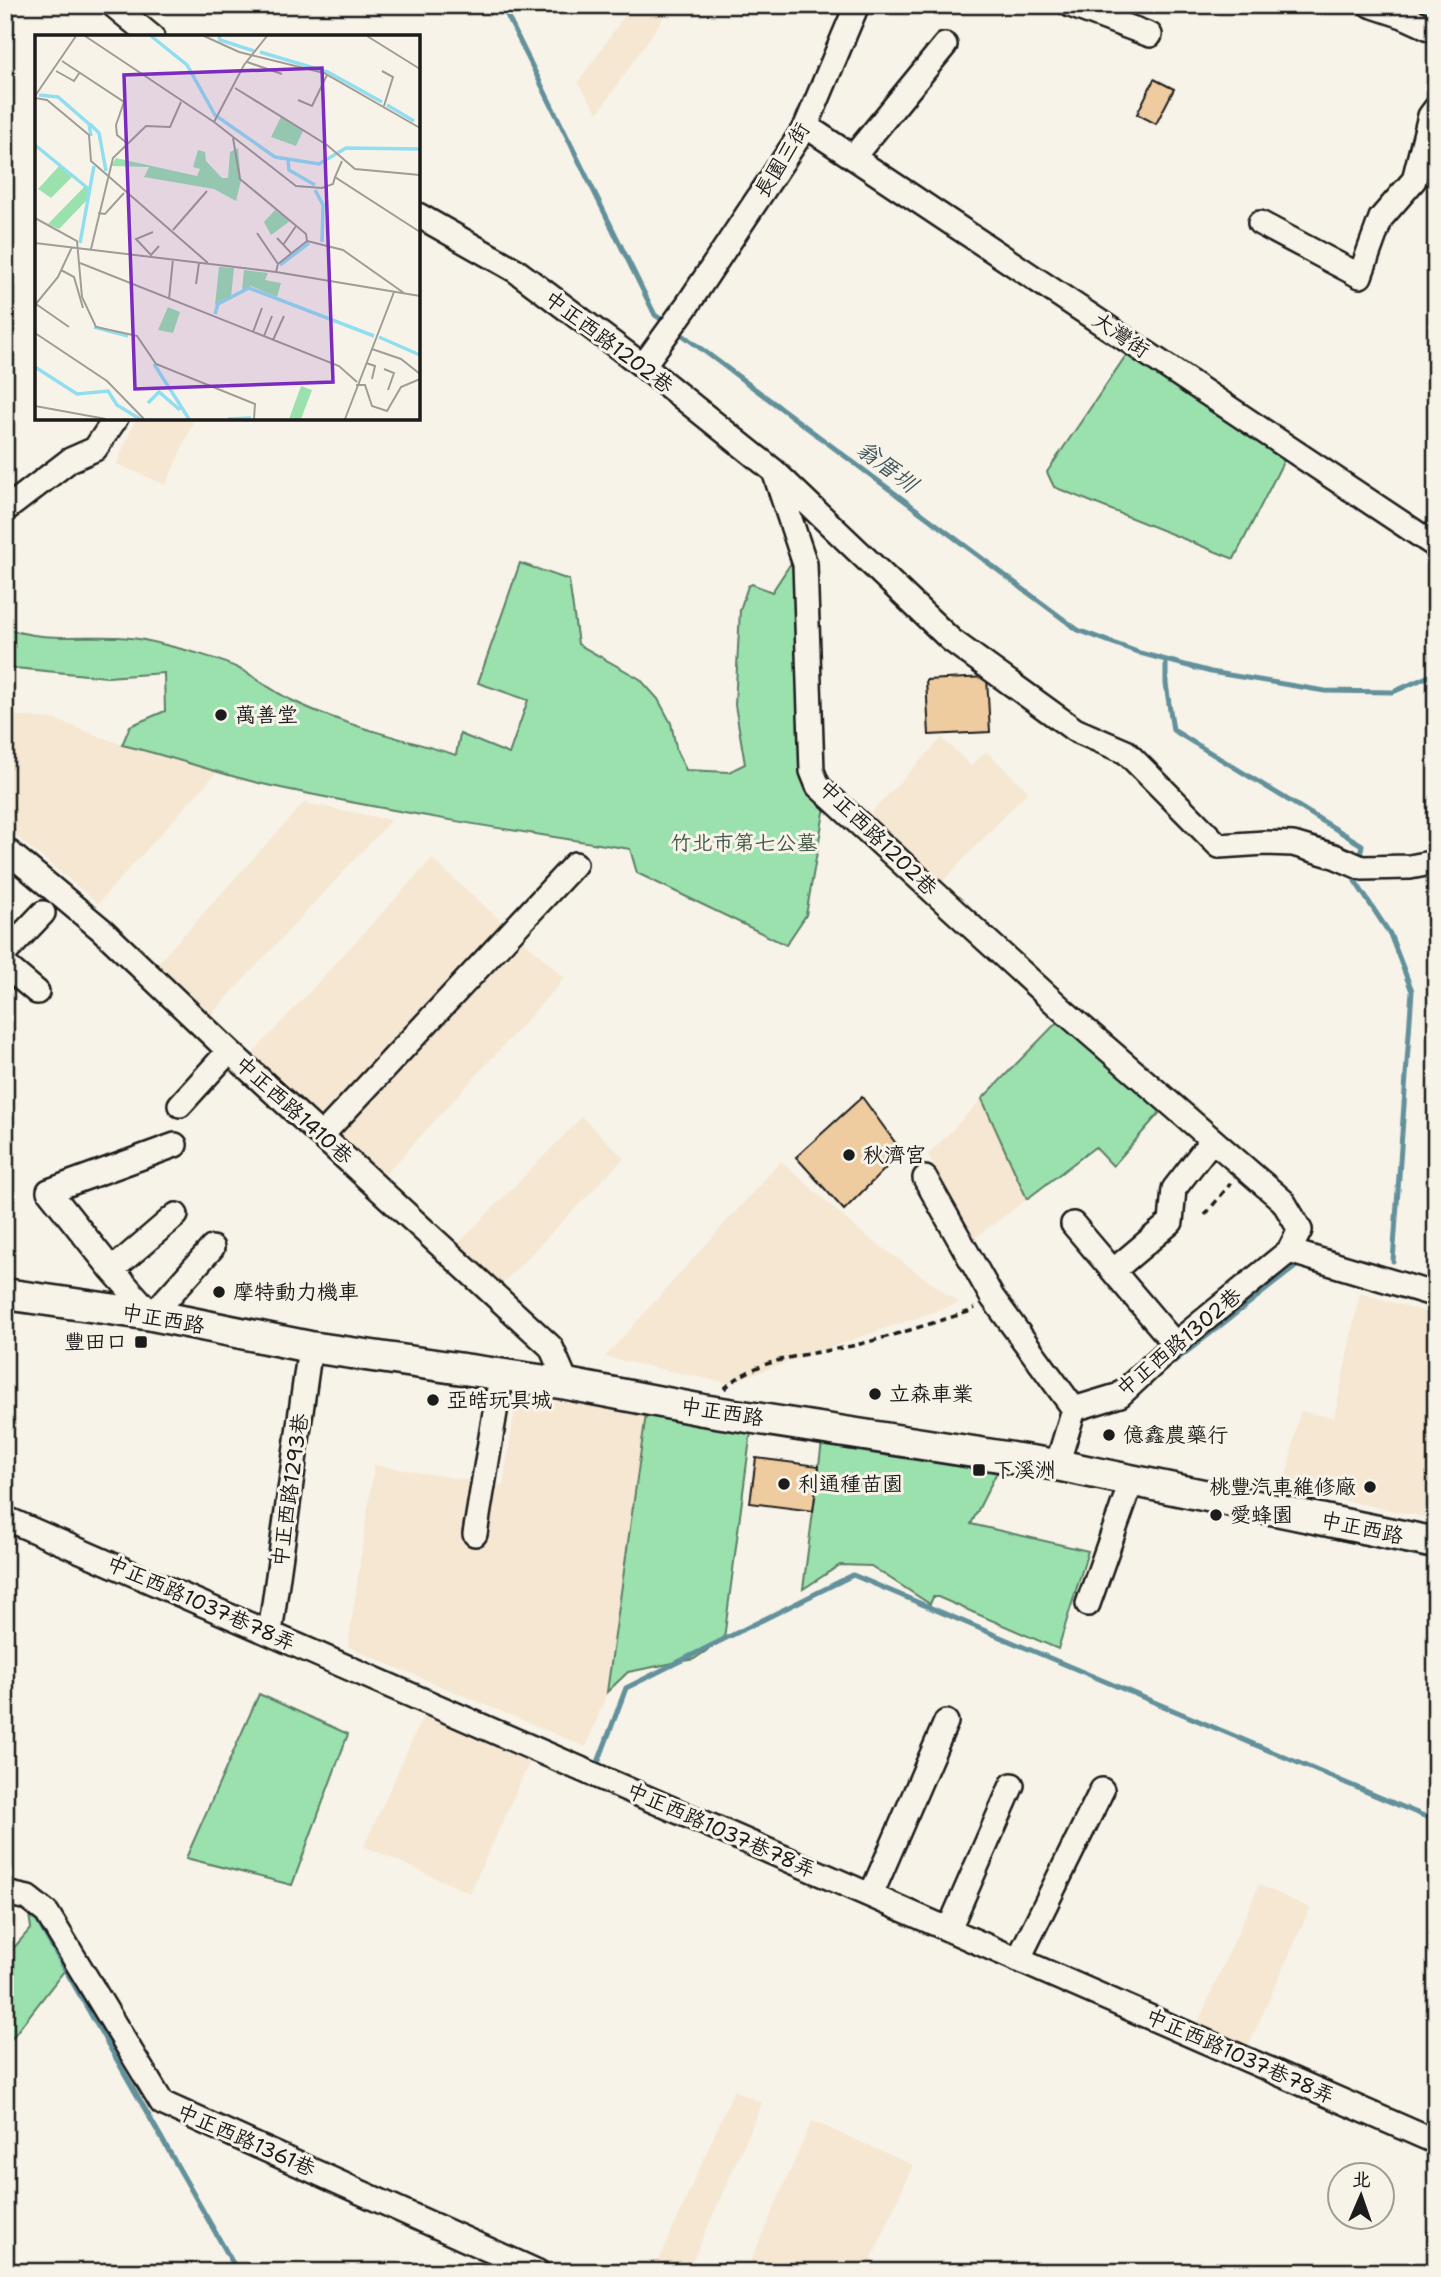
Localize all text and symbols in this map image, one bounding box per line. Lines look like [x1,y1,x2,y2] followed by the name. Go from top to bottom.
[35,35,420,420] inset map
[748,117,816,203] street label: 長園三街
[539,284,679,400] street label: 中正西路1202巷
[1087,306,1155,364] street label: 大灣街
[850,433,926,501] water label: 翁厝圳
[235,701,298,729] place label: 萬善堂
[213,707,229,723] marker: 萬善堂
[813,774,943,902] street label: 中正西路1202巷
[671,829,818,857] park label: 竹北市第七公墓
[229,1050,359,1170] street label: 中正西路1410巷
[863,1141,926,1169] place label: 秋濟宮
[841,1147,857,1163] marker: 秋濟宮
[233,1278,359,1306] place label: 摩特動力機車
[1111,1281,1247,1403] street label: 中正西路1302巷
[211,1284,227,1300] marker: 摩特動力機車
[119,1298,207,1340] street label: 中正西路
[64,1328,127,1356] place label: 豐田口
[133,1334,149,1350] marker: 豐田口
[889,1380,973,1408] place label: 立森車業
[447,1386,552,1414] place label: 亞皓玩具城
[867,1386,883,1402] marker: 立森車業
[425,1392,441,1408] marker: 亞皓玩具城
[678,1392,766,1432] street label: 中正西路
[265,1411,315,1569] street label: 中正西路1293巷
[1123,1421,1228,1449] place label: 億鑫農藥行
[1101,1427,1117,1443] marker: 億鑫農藥行
[993,1456,1056,1484] place label: 下溪洲
[971,1462,987,1478] marker: 下溪洲
[798,1470,903,1498] place label: 利通種苗園
[1209,1473,1356,1501] place label: 桃豐汽車維修廠
[776,1476,792,1492] marker: 利通種苗園
[1362,1479,1378,1495] marker: 桃豐汽車維修廠
[1230,1501,1293,1529] place label: 愛蜂園
[1318,1506,1406,1550] street label: 中正西路
[1208,1507,1224,1523] marker: 愛蜂園
[102,1549,300,1657] street label: 中正西路1037巷78弄
[622,1776,820,1884] street label: 中正西路1037巷78弄
[1141,2002,1339,2110] street label: 中正西路1037巷78弄
[172,2097,320,2183] street label: 中正西路1361巷
[1326,2162,1396,2232] north arrow
[1352,2167,1372,2192] text: 北

